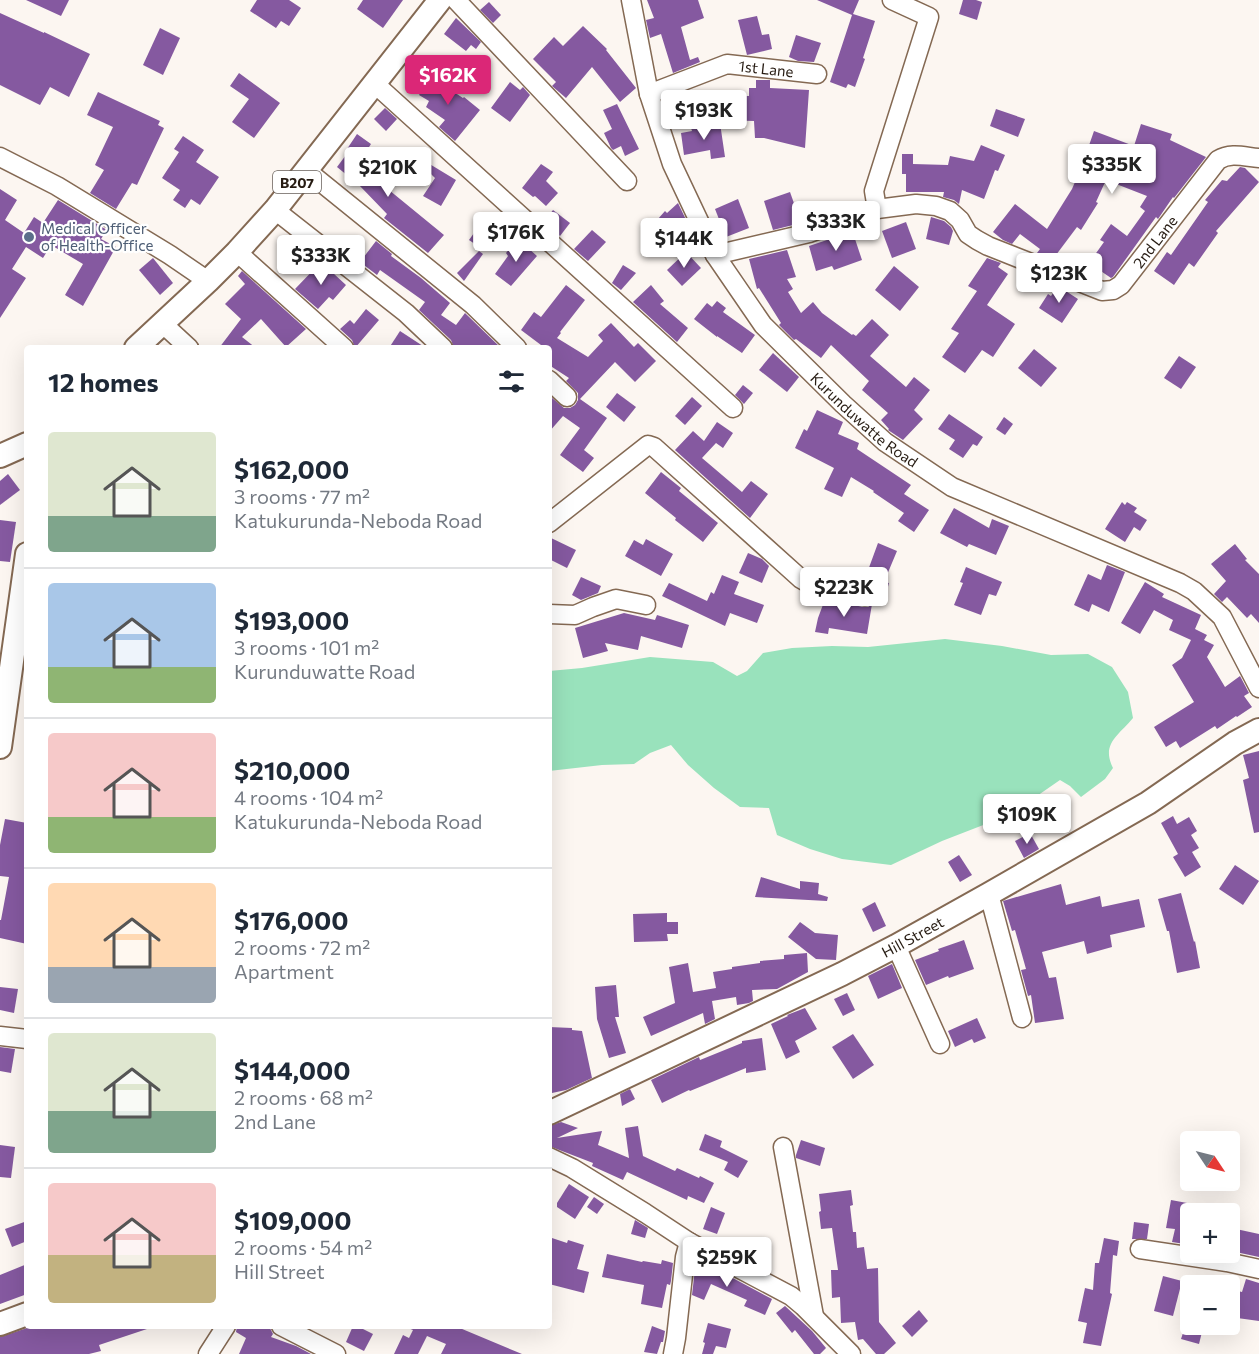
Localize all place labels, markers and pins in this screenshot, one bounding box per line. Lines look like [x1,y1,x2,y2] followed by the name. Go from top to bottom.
[406,55,490,106] pin: $162K
[662,90,746,141] pin: $193K
[1070,144,1154,195] pin: $335K
[346,147,430,198] pin: $210K
[794,201,878,252] pin: $333K
[474,212,558,263] pin: $176K
[642,218,726,269] pin: $144K
[41,219,154,254] place label: Medical Officer of Health-Office
[22,230,36,244] marker: Medical Officer of Health-Office
[279,235,363,286] pin: $333K
[1017,253,1101,304] pin: $123K
[802,567,886,618] pin: $223K
[985,794,1069,845] pin: $109K
[685,1237,769,1288] pin: $259K

